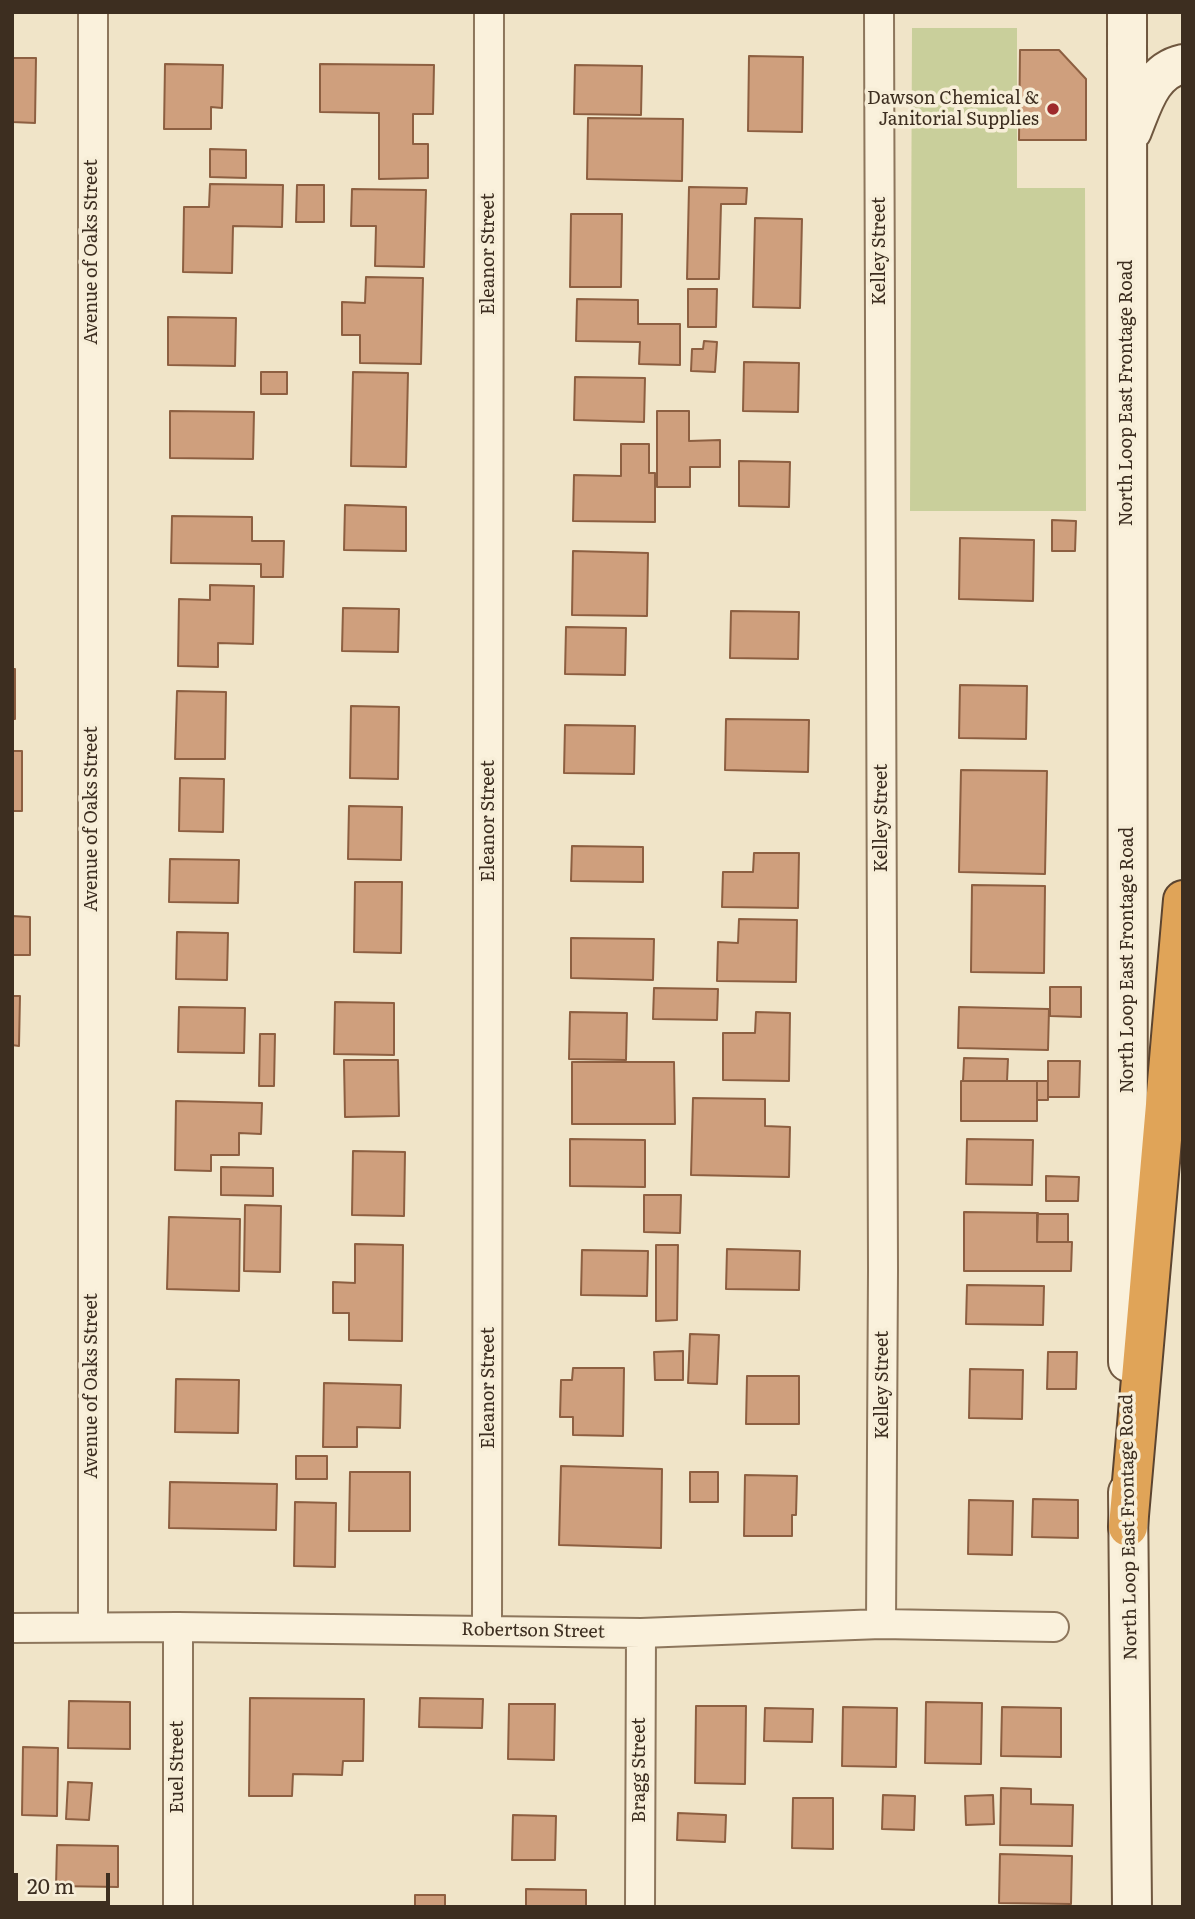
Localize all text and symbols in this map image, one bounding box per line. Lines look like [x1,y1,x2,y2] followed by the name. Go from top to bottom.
[867,88,1039,130] place label: Dawson Chemical & Janitorial Supplies
[1045,101,1061,117] marker: Dawson Chemical & Janitorial Supplies
[81,159,103,345] street label: Avenue of Oaks Street
[478,193,500,315] street label: Eleanor Street
[869,197,891,305] street label: Kelley Street
[1116,260,1138,526] street label: North Loop East Frontage Road
[81,726,103,912] street label: Avenue of Oaks Street
[478,760,500,882] street label: Eleanor Street
[871,764,893,872] street label: Kelley Street
[1117,827,1139,1093] street label: North Loop East Frontage Road
[81,1293,103,1479] street label: Avenue of Oaks Street
[478,1327,500,1449] street label: Eleanor Street
[872,1331,894,1439] street label: Kelley Street
[1116,1394,1142,1660] street label: North Loop East Frontage Road
[461,1619,605,1643] street label: Robertson Street
[629,1717,651,1823] street label: Bragg Street
[167,1721,189,1813] street label: Euel Street
[18,1860,114,1904] scale bar
[27,1869,74,1900] text: 20 m

